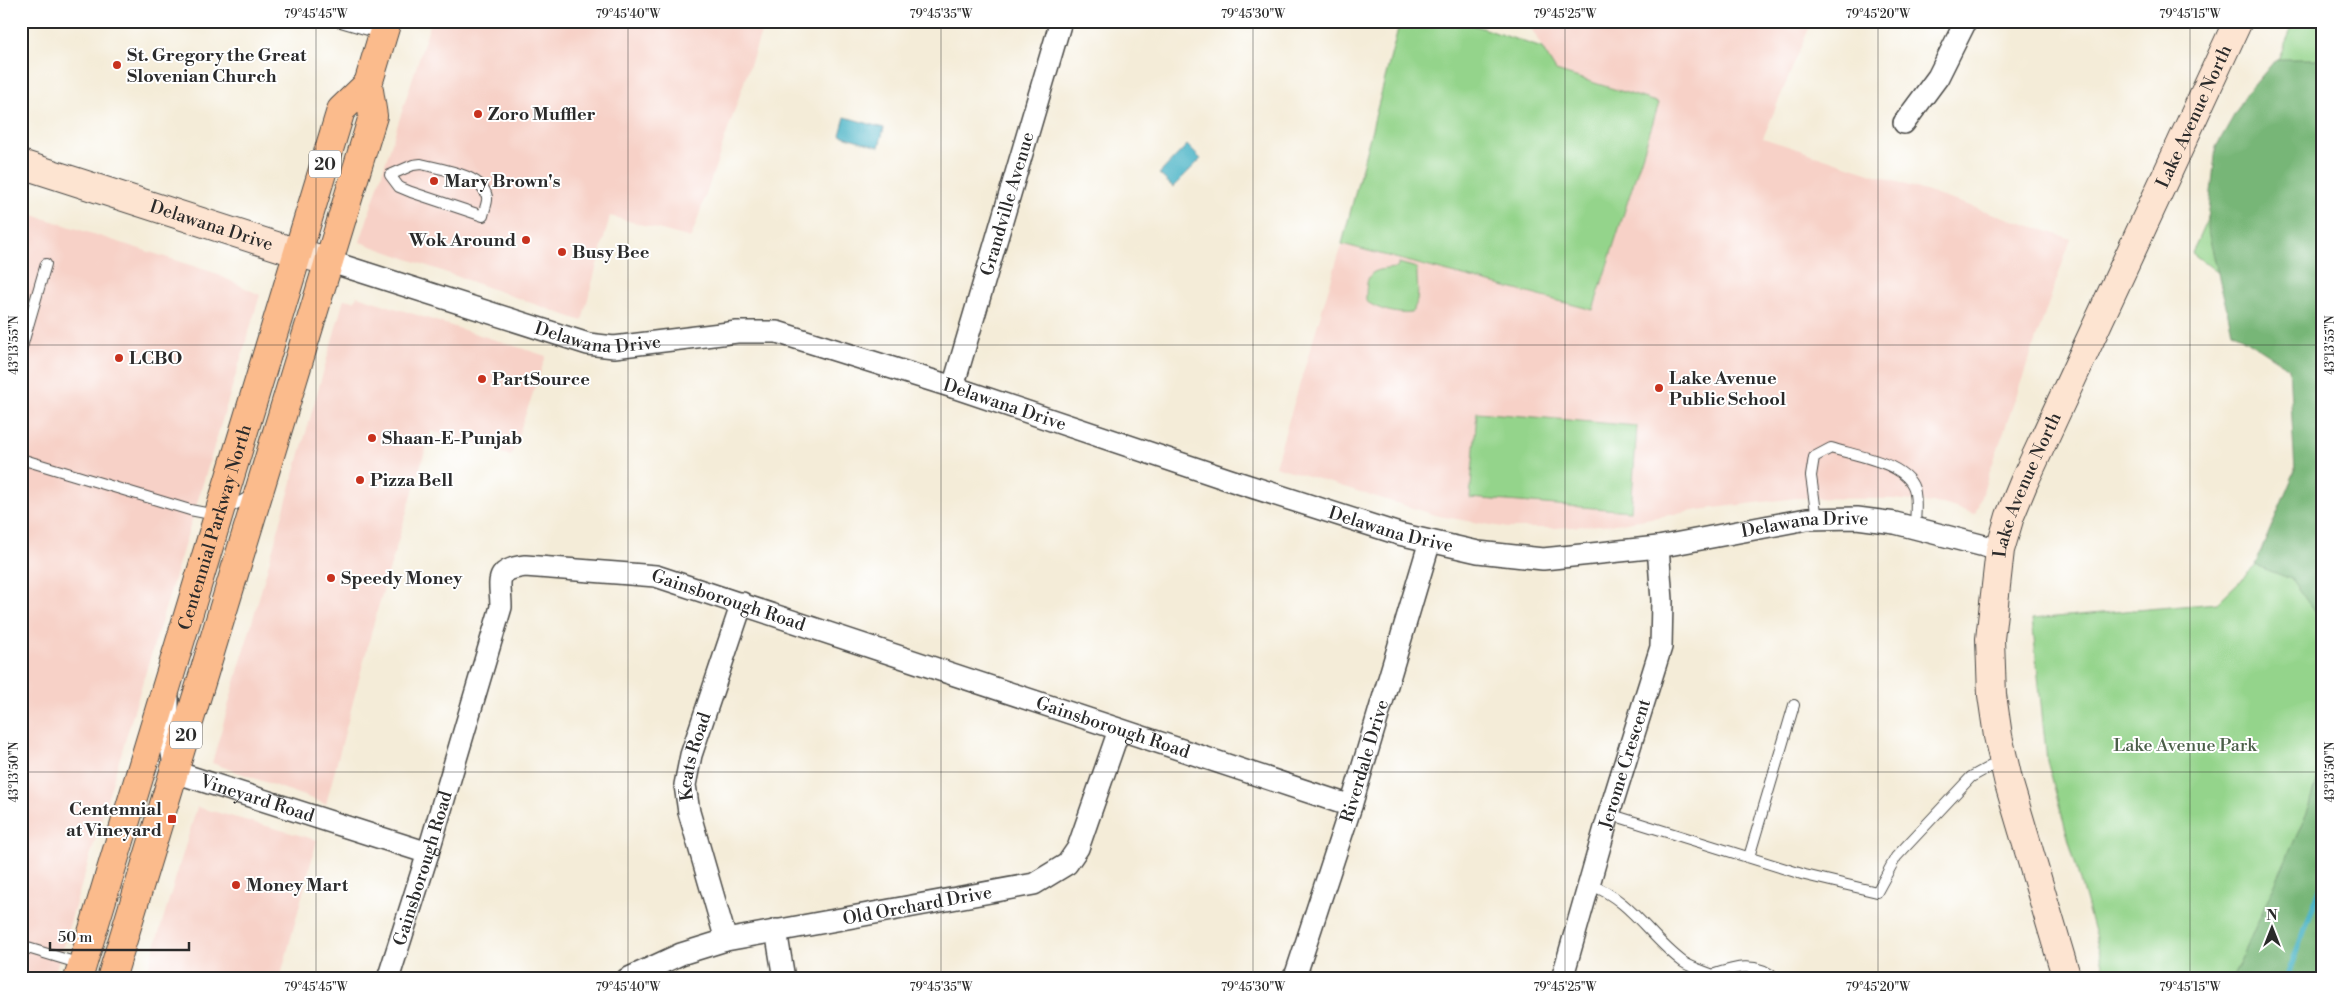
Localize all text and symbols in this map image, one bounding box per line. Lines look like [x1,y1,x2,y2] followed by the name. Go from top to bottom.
[284,7,349,22] text: 79°45'45"W
[596,7,661,22] text: 79°45'40"W
[910,7,974,22] text: 79°45'35"W
[1221,7,1286,22] text: 79°45'30"W
[1533,7,1598,22] text: 79°45'25"W
[1846,7,1911,22] text: 79°45'20"W
[2159,7,2222,22] text: 79°45'15"W
[2151,41,2237,192] street label: Lake Avenue North
[127,44,307,88] place label: St. Gregory the Great Slovenian Church
[111,59,123,71] marker: St. Gregory the Great Slovenian Church
[488,103,596,126] place label: Zoro Muffler
[472,108,484,120] marker: Zoro Muffler
[975,129,1040,279] street label: Grandville Avenue
[309,150,341,178] road number: 20
[444,170,561,193] place label: Mary Brown's
[428,175,440,187] marker: Mary Brown's
[147,195,276,256] street label: Delawana Drive
[408,229,516,252] place label: Wok Around
[520,234,532,246] marker: Wok Around
[572,241,650,264] place label: Busy Bee
[556,246,568,258] marker: Busy Bee
[7,315,22,375] text: 43°13'55"N
[2323,315,2338,375] text: 43°13'55"N
[532,317,662,359] street label: Delawana Drive
[129,347,182,370] place label: LCBO
[113,352,125,364] marker: LCBO
[1669,367,1786,411] place label: Lake Avenue Public School
[492,368,590,391] place label: PartSource
[476,373,488,385] marker: PartSource
[940,374,1069,436] street label: Delawana Drive
[1653,382,1665,394] marker: Lake Avenue Public School
[1988,409,2067,559] street label: Lake Avenue North
[173,422,257,633] street label: Centennial Parkway North
[382,427,522,450] place label: Shaan-E-Punjab
[366,432,378,444] marker: Shaan-E-Punjab
[370,469,453,492] place label: Pizza Bell
[354,474,366,486] marker: Pizza Bell
[1326,501,1455,558] street label: Delawana Drive
[1739,507,1870,543] street label: Delawana Drive
[648,564,809,637] street label: Gainsborough Road
[341,567,463,590] place label: Speedy Money
[325,572,337,584] marker: Speedy Money
[1033,692,1193,764] street label: Gainsborough Road
[1594,695,1656,833] street label: Jerome Crescent
[1335,697,1394,826] street label: Riverdale Drive
[674,709,717,802] street label: Keats Road
[170,722,202,748] road number: 20
[2113,734,2258,757] park label: Lake Avenue Park
[7,742,22,802] text: 43°13'50"N
[2323,742,2338,802] text: 43°13'50"N
[196,769,318,828] street label: Vineyard Road
[388,788,458,949] street label: Gainsborough Road
[66,798,162,842] place label: Centennial at Vineyard
[166,813,178,825] marker: Centennial at Vineyard
[246,874,349,897] place label: Money Mart
[230,879,242,891] marker: Money Mart
[841,881,994,931] street label: Old Orchard Drive
[2246,902,2296,952] north arrow
[2266,907,2278,925] text: N
[50,920,189,952] scale bar
[58,928,92,947] text: 50 m
[284,980,349,995] text: 79°45'45"W
[596,980,661,995] text: 79°45'40"W
[910,980,974,995] text: 79°45'35"W
[1221,980,1286,995] text: 79°45'30"W
[1533,980,1598,995] text: 79°45'25"W
[1846,980,1911,995] text: 79°45'20"W
[2159,980,2222,995] text: 79°45'15"W

